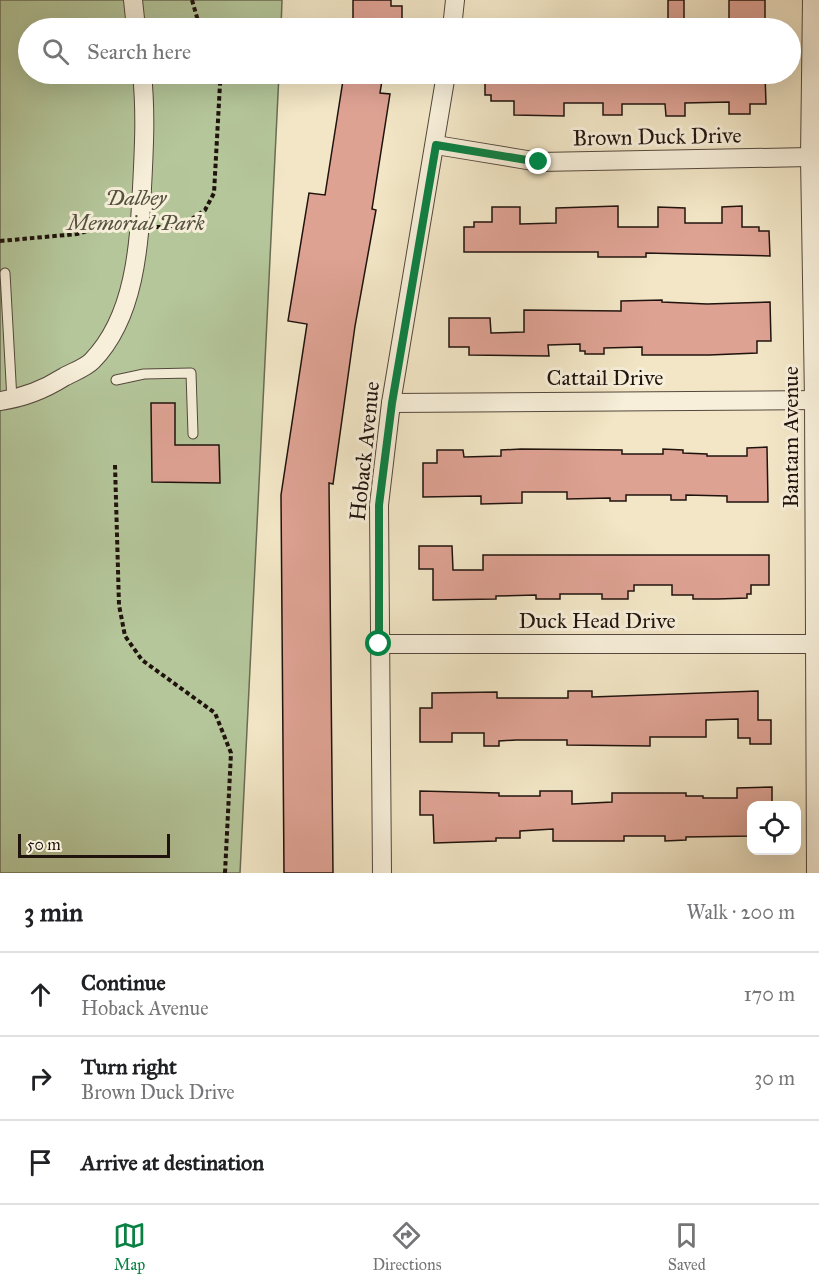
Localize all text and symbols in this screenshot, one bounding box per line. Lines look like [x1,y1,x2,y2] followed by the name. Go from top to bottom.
[18,18,801,84] search box
[39,35,72,68] icon: search
[87,38,191,65] text: Search here
[572,122,742,151] street label: Brown Duck Drive
[525,148,551,174] route end
[65,184,205,236] park label: Dalbey Memorial Park
[547,364,663,391] street label: Cattail Drive
[777,366,804,508] street label: Bantam Avenue
[344,380,385,522] street label: Hoback Avenue
[518,607,676,634] street label: Duck Head Drive
[365,630,391,656] route start
[747,801,801,855] map controls
[747,801,801,855] button: locate
[18,831,170,858] scale bar
[27,835,61,854] text: 50 m
[24,896,83,928] text: 3 min
[687,900,795,924] text: Walk · 200 m
[81,969,166,996] text: Continue
[24,978,57,1011] icon: ahead
[744,982,795,1006] text: 170 m
[81,996,209,1020] text: Hoback Avenue
[81,1053,177,1080] text: Turn right
[24,1062,57,1095] icon: right
[754,1066,795,1090] text: 30 m
[81,1080,235,1104] text: Brown Duck Drive
[24,1146,57,1179] icon: arrive
[81,1149,264,1176] text: Arrive at destination
[113,1219,146,1274] tab: Map
[372,1219,441,1274] tab: Directions
[668,1219,706,1274] tab: Saved

